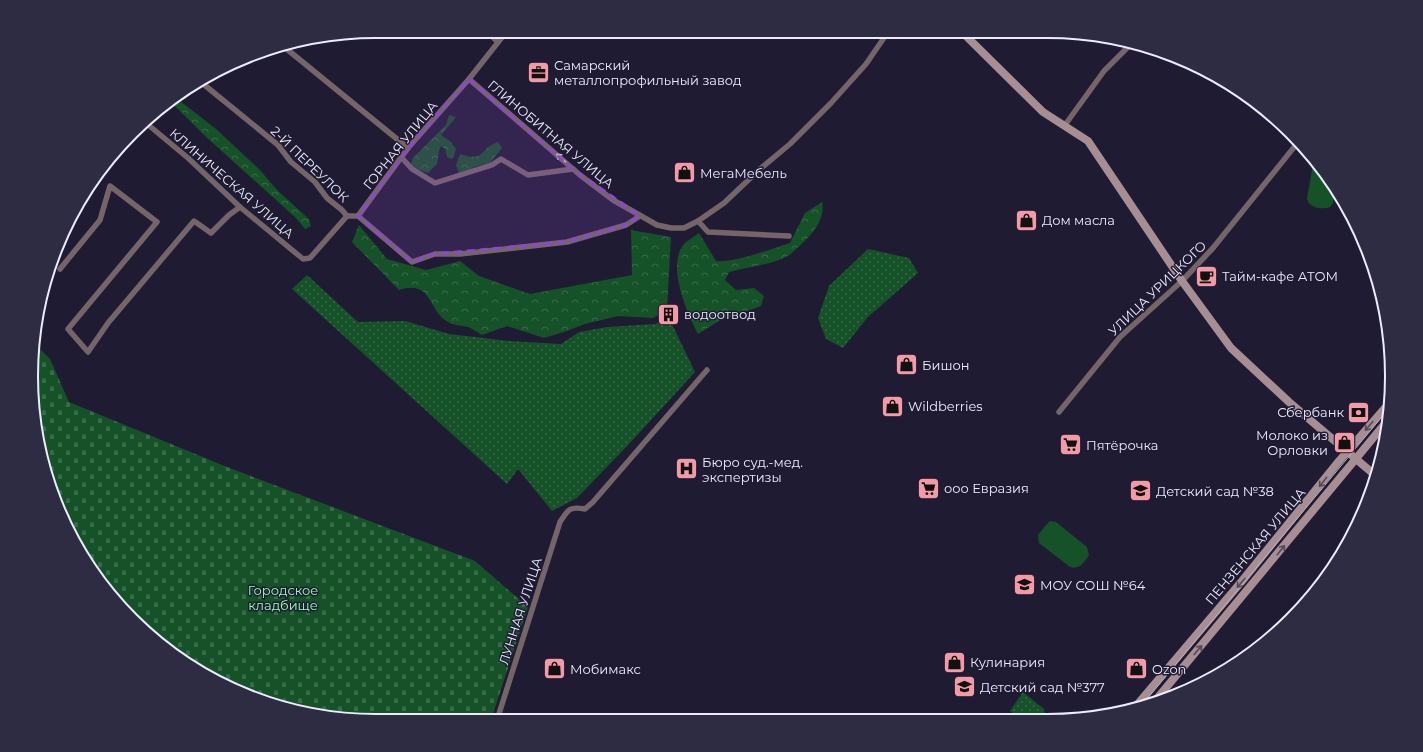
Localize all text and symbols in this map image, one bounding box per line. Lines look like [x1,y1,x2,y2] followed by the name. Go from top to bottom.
[554,57,742,88] place label: Самарский металлопрофильный завод
[525,59,551,85] office icon: Самарский металлопрофильный завод
[485,77,617,192] street label: ГЛИНОБИТНАЯ УЛИЦА
[359,97,441,192] street label: ГОРНАЯ УЛИЦА
[268,123,352,205] street label: 2-Й ПЕРЕУЛОК
[167,125,298,241] street label: КЛИНИЧЕСКАЯ УЛИЦА
[555,153,566,162] one-way arrow
[671,160,697,186] shop icon: МегаМебель
[700,165,787,181] place label: МегаМебель
[1014,207,1040,233] shop icon: Дом масла
[1042,212,1115,228] place label: Дом масла
[1105,237,1209,339] street label: УЛИЦА УРИЦКОГО
[1194,263,1220,289] cafe icon: Тайм-кафе АТОМ
[1222,268,1338,284] place label: Тайм-кафе АТОМ
[655,301,681,327] building icon: водоотвод
[684,306,756,322] place label: водоотвод
[893,352,919,378] shop icon: Бишон
[922,357,970,373] place label: Бишон
[879,393,905,419] shop icon: Wildberries
[908,398,983,414] place label: Wildberries
[1346,399,1372,425] bank icon: Сбербанк
[1277,404,1344,420] place label: Сбербанк
[1365,421,1374,431] one-way arrow
[1256,427,1328,458] place label: Молоко из Орловки
[1331,429,1357,455] shop icon: Молоко из Орловки
[1057,432,1083,458] supermarket icon: Пятёрочка
[1086,437,1158,453] place label: Пятёрочка
[702,454,803,485] place label: Бюро суд.-мед. экспертизы
[674,456,700,482] hospital icon: Бюро суд.-мед. экспертизы
[915,475,941,501] supermarket icon: ооо Евразия
[1319,476,1327,487] one-way arrow
[1128,478,1154,504] school or university icon: Детский сад №38
[944,480,1029,496] place label: ооо Евразия
[1156,483,1274,499] place label: Детский сад №38
[1202,484,1309,608] street label: ПЕНЗЕНСКАЯ УЛИЦА
[1276,544,1285,555] one-way arrow
[495,555,545,667] street label: ЛУННАЯ УЛИЦА
[1012,572,1038,598] school or university icon: МОУ СОШ №64
[1040,577,1146,593] place label: МОУ СОШ №64
[1236,577,1245,588] one-way arrow
[248,582,318,613] park label: Городское кладбище
[1193,645,1202,655] one-way arrow
[941,649,967,675] shop icon: Кулинария
[970,654,1045,670] place label: Кулинария
[542,656,568,682] shop icon: Мобимакс
[1124,656,1150,682] shop icon: Ozon
[570,661,641,677] place label: Мобимакс
[1152,661,1186,677] place label: Ozon
[952,674,978,700] school or university icon: Детский сад №377
[980,679,1105,695] place label: Детский сад №377

